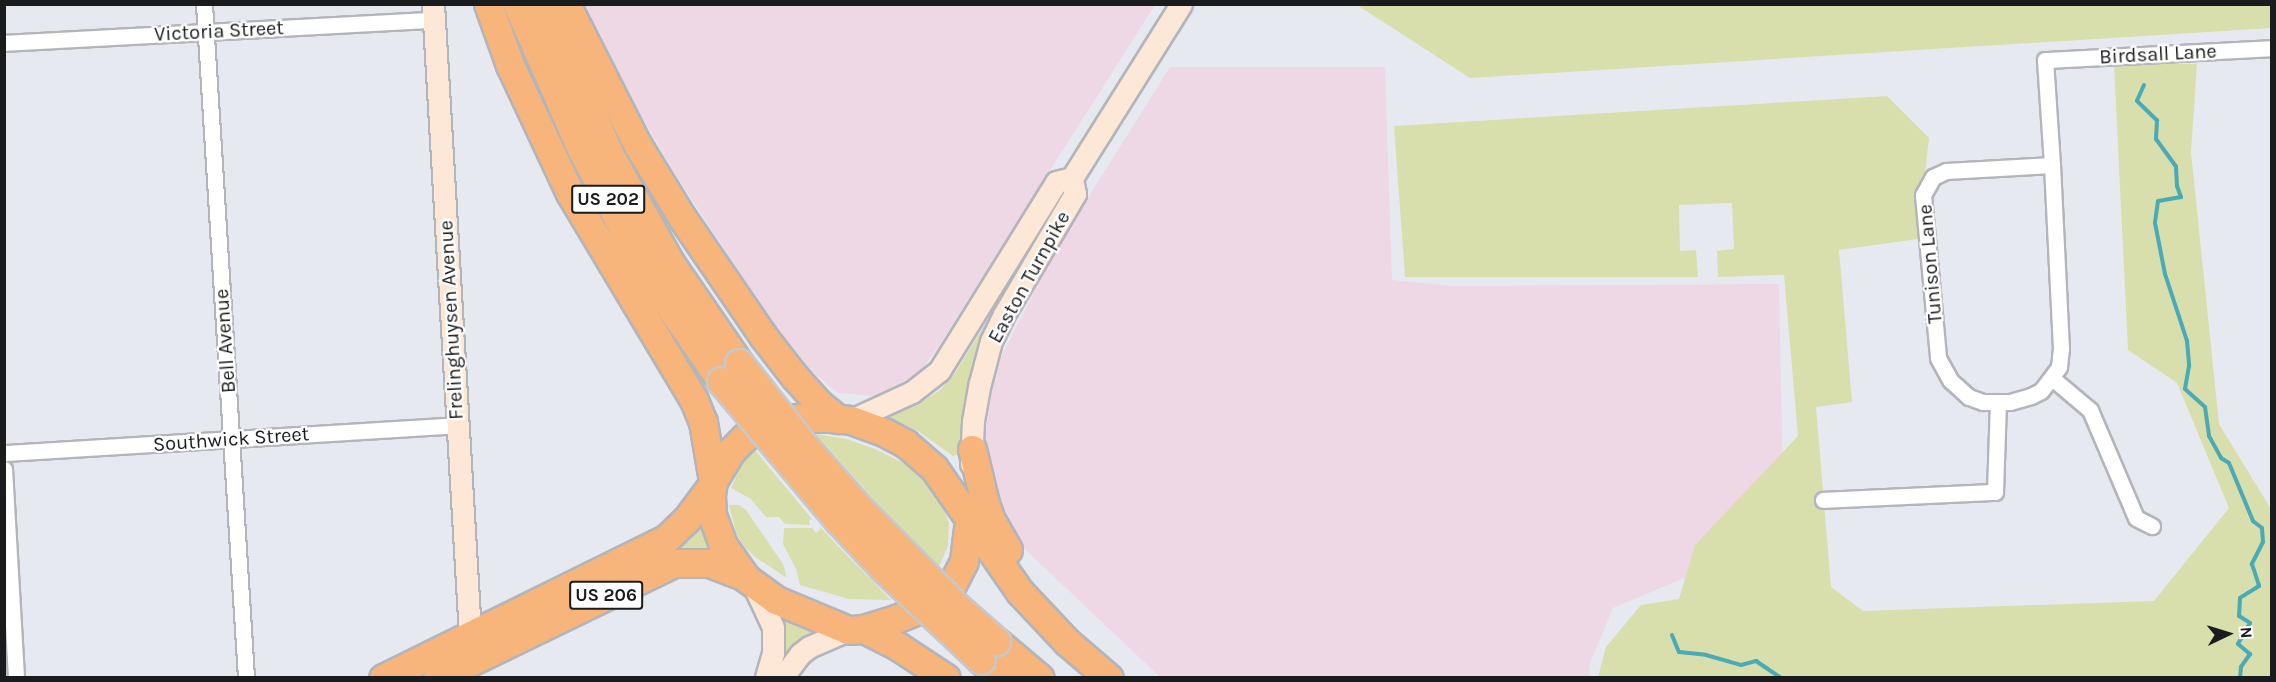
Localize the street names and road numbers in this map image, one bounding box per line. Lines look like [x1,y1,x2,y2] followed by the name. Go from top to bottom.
[154,16,284,46] street label: Victoria Street
[2099,39,2217,69] street label: Birdsall Lane
[570,184,646,214] road number: US 202
[1913,203,1947,325] street label: Tunison Lane
[983,207,1075,347] street label: Easton Turnpike
[434,220,468,420] street label: Frelinghuysen Avenue
[209,288,241,394] street label: Bell Avenue
[152,422,310,456] street label: Southwick Street
[568,580,644,610] road number: US 206

